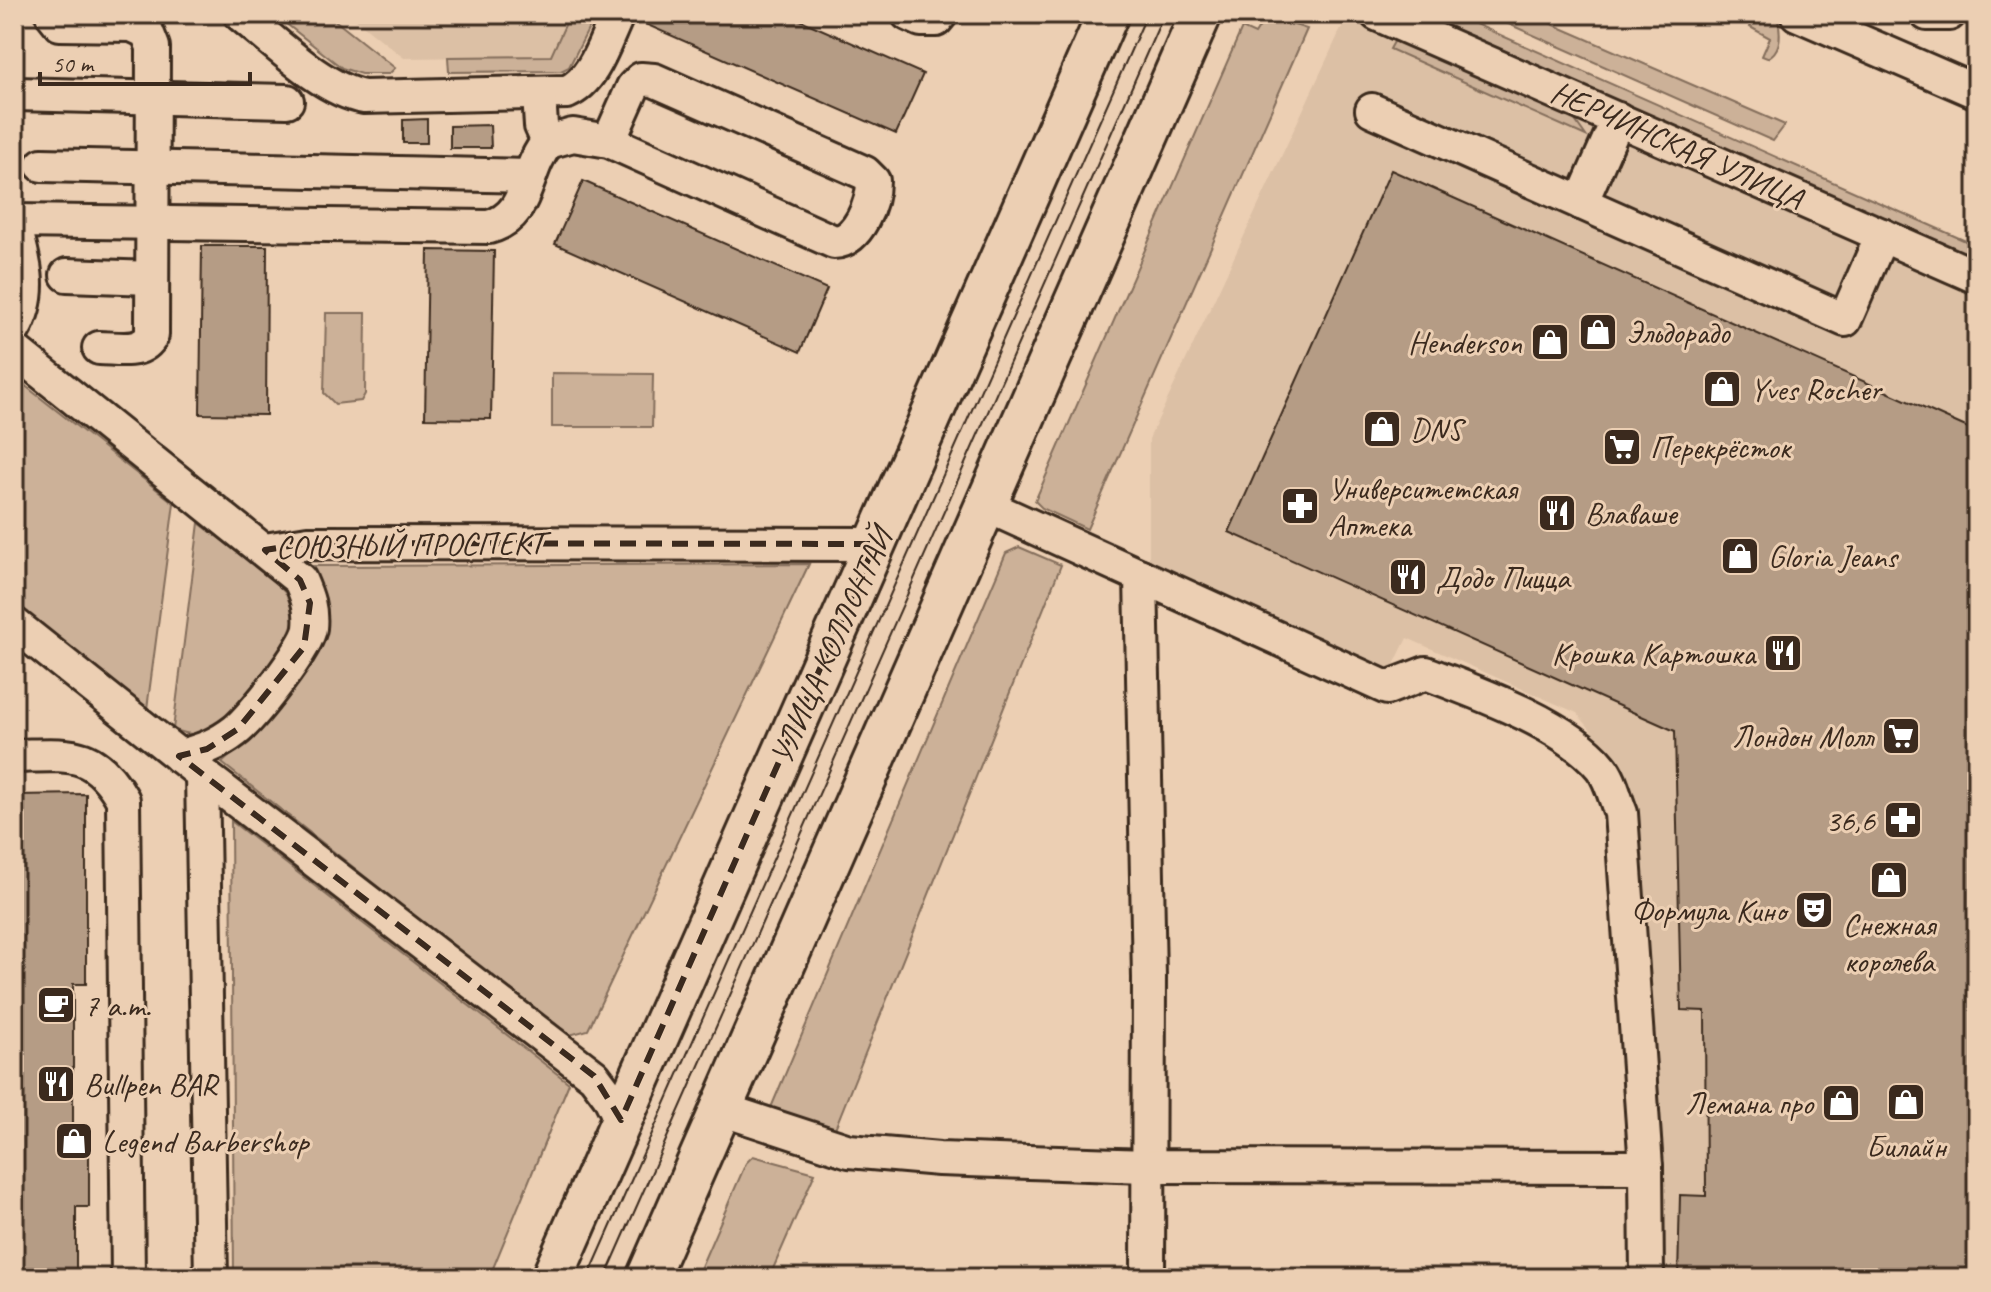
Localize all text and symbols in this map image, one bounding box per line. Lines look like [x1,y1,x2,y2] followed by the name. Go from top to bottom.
[40,36,250,86] scale bar
[52,49,95,79] text: 50 m
[1545,71,1811,220] street label: НЕРЧИНСКАЯ УЛИЦА
[1577,311,1619,353] shop icon: Эльдорадо
[1626,312,1731,353] place label: Эльдорадо
[1529,321,1571,363] shop icon: Henderson
[1408,322,1523,363] place label: Henderson
[1701,368,1743,410] shop icon: Yves Rocher
[1750,369,1884,410] place label: Yves Rocher
[1361,408,1403,450] shop icon: DNS
[1410,409,1467,450] place label: DNS
[1601,426,1643,468] supermarket icon: Перекрёсток
[1650,427,1793,468] place label: Перекрёсток
[1328,468,1519,546] place label: Университетская Аптека
[1279,485,1321,527] pharmacy icon: Университетская Аптека
[1536,492,1578,534] restaurant icon: Влаваше
[1585,493,1679,534] place label: Влаваше
[761,517,903,770] street label: УЛИЦА КОЛЛОНТАЙ
[275,522,553,568] street label: СОЮЗНЫЙ ПРОСПЕКТ
[1719,535,1761,577] shop icon: Gloria Jeans
[1768,536,1899,577] place label: Gloria Jeans
[1387,556,1429,598] restaurant icon: Додо Пицца
[1436,557,1572,598] place label: Додо Пицца
[1762,632,1804,674] restaurant icon: Крошка Картошка
[1552,633,1757,674] place label: Крошка Картошка
[1880,715,1922,757] supermarket icon: Лондон Молл
[1732,716,1875,757] place label: Лондон Молл
[1882,799,1924,841] pharmacy icon: 36,6
[1825,800,1877,841] place label: 36,6
[1868,859,1910,901] shop icon: Снежная королева
[1793,889,1835,931] theatre icon: Формула Кино
[1631,890,1790,931] place label: Формула Кино
[1843,904,1937,982] place label: Снежная королева
[35,984,77,1026] cafe icon: 7 a.m.
[84,985,151,1026] place label: 7 a.m.
[35,1063,77,1105] restaurant icon: Bullpen BAR
[84,1064,220,1105] place label: Bullpen BAR
[1885,1081,1927,1123] shop icon: Билайн
[1820,1082,1862,1124] shop icon: Лемана про
[1685,1083,1815,1124] place label: Лемана про
[53,1120,95,1162] shop icon: Legend Barbershop
[102,1121,310,1162] place label: Legend Barbershop
[1866,1126,1948,1167] place label: Билайн

